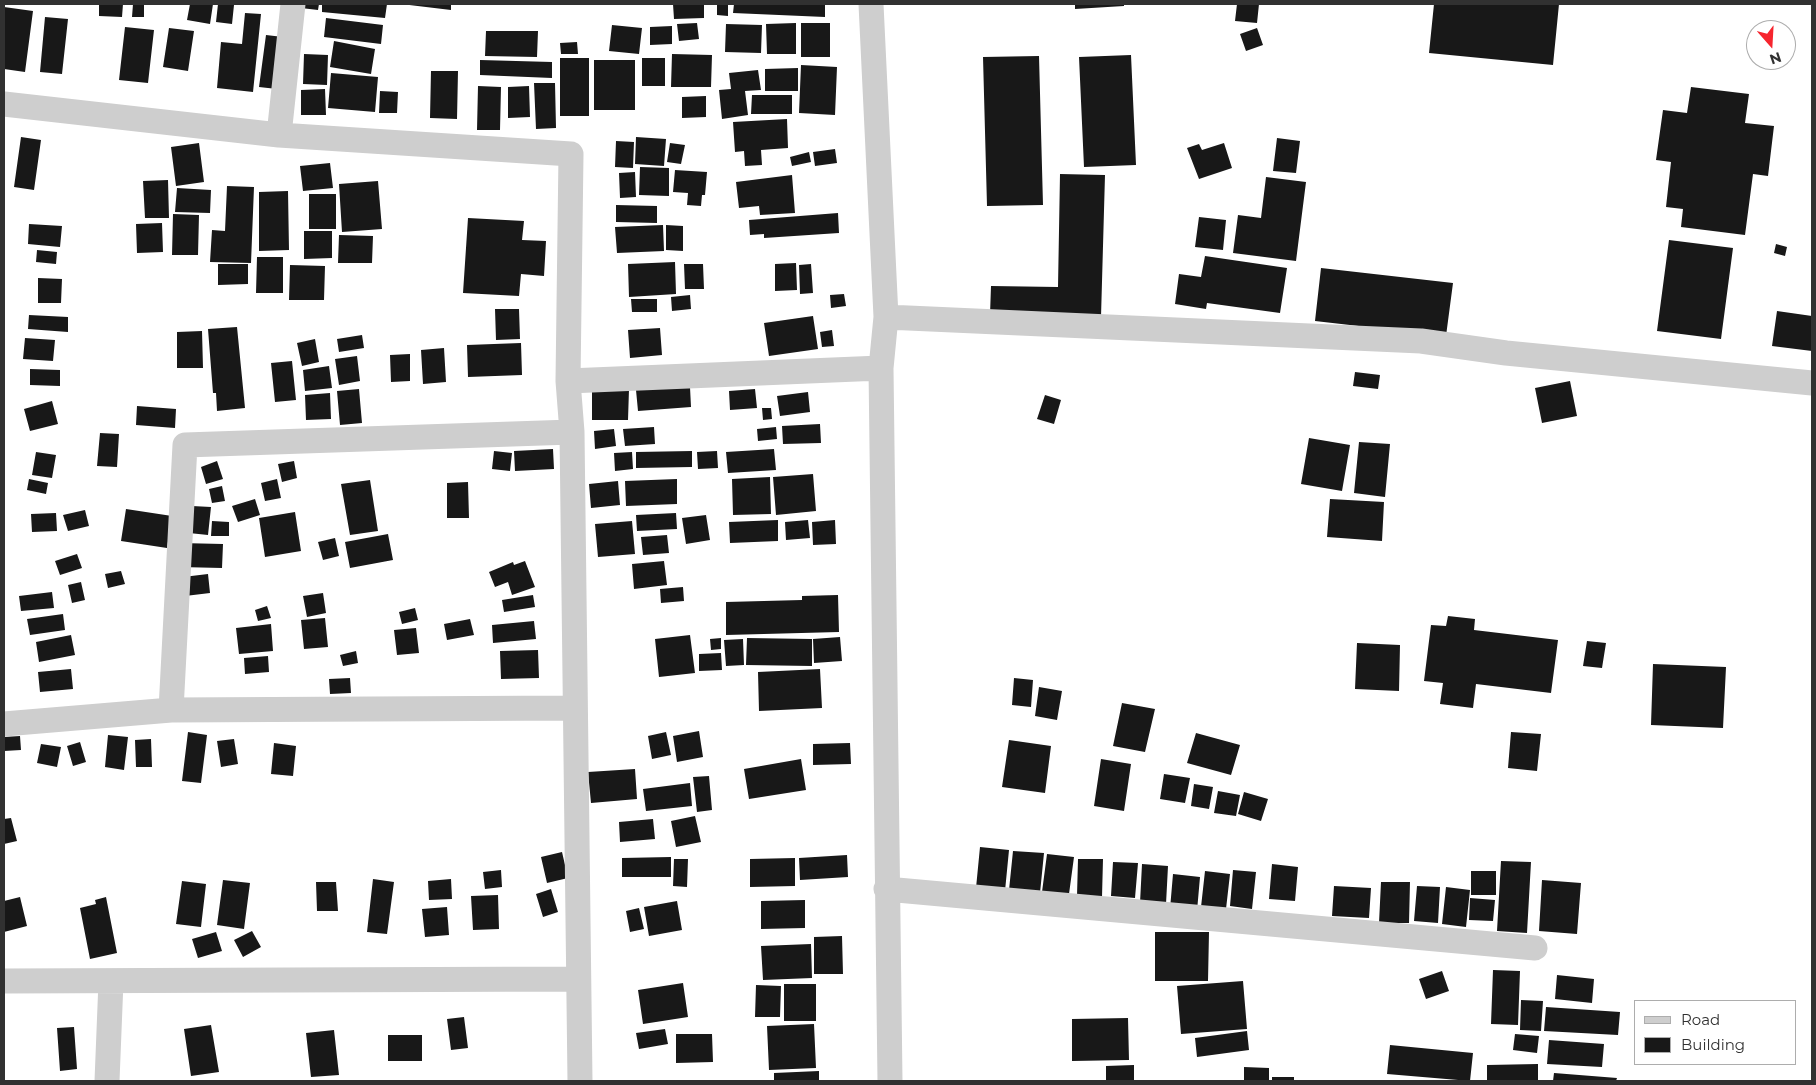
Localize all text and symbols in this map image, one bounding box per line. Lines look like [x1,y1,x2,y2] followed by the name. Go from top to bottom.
[1746,20,1796,70] north arrow
[1767,48,1784,69] text: N
[1634,1000,1796,1065] legend
[1681,1010,1720,1029] text: Road
[1681,1035,1745,1054] text: Building

